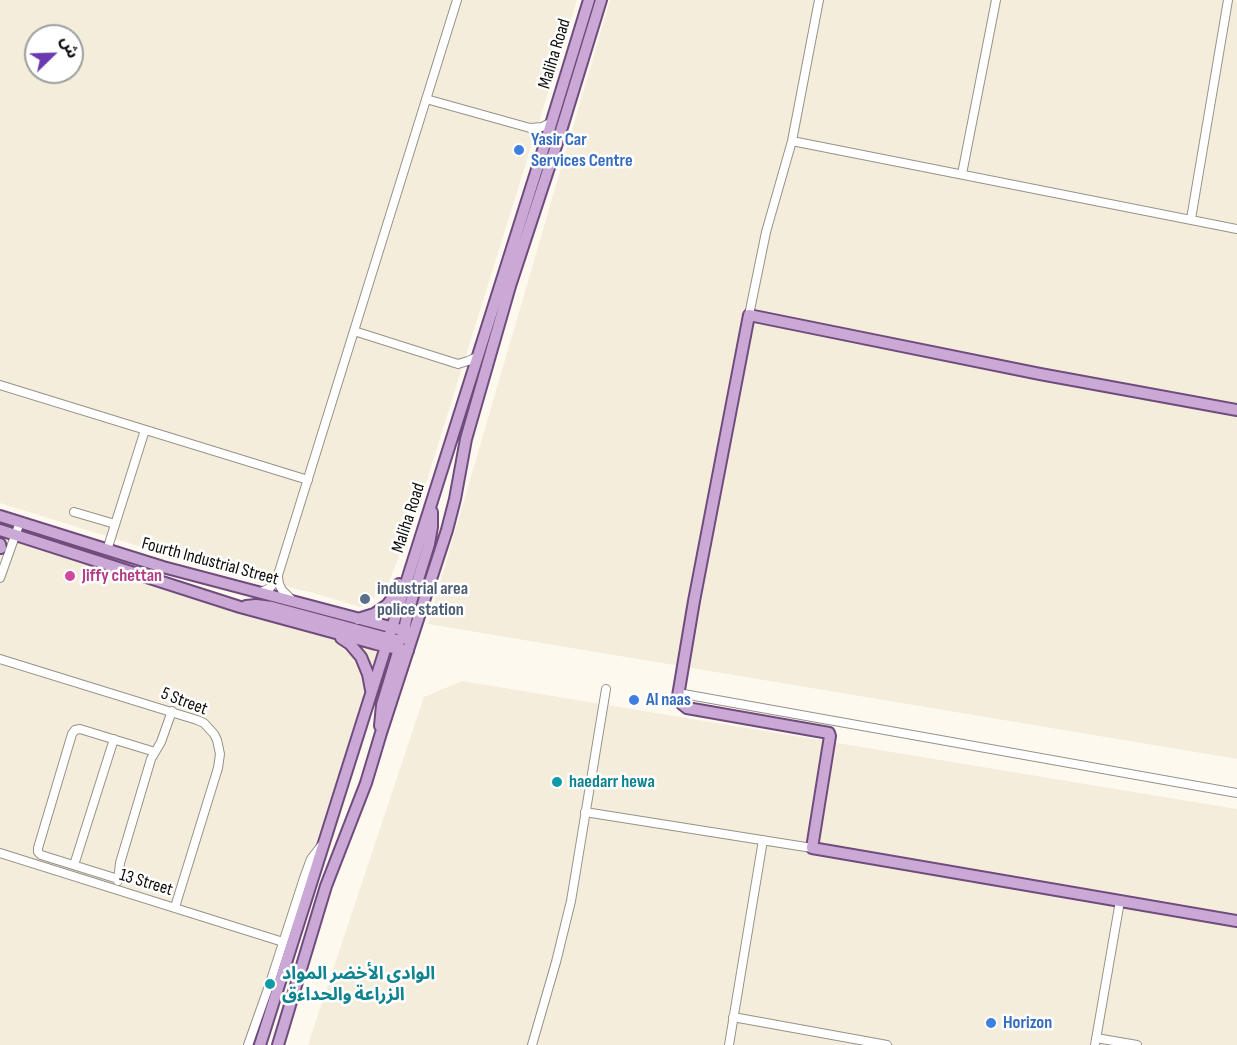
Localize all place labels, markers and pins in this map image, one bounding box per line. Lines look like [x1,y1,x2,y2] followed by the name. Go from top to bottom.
[531,129,633,172] place label: Yasir Car Services Centre
[512,143,526,157] marker: Yasir Car Services Centre
[82,565,162,587] place label: Jiffy chettan
[63,569,77,583] marker: Jiffy chettan
[377,578,468,620] place label: industrial area police station
[358,592,372,606] marker: industrial area police station
[646,689,691,711] place label: Al naas
[627,693,641,707] marker: Al naas
[569,771,655,793] place label: haedarr hewa
[550,775,564,789] marker: haedarr hewa
[282,963,435,1006] place label: الوادى الأخضر المواد الزراعة والحداءق
[263,977,277,991] marker: الوادى الأخضر المواد الزراعة والحداءق
[1003,1012,1052,1034] place label: Horizon
[984,1016,998,1030] marker: Horizon

